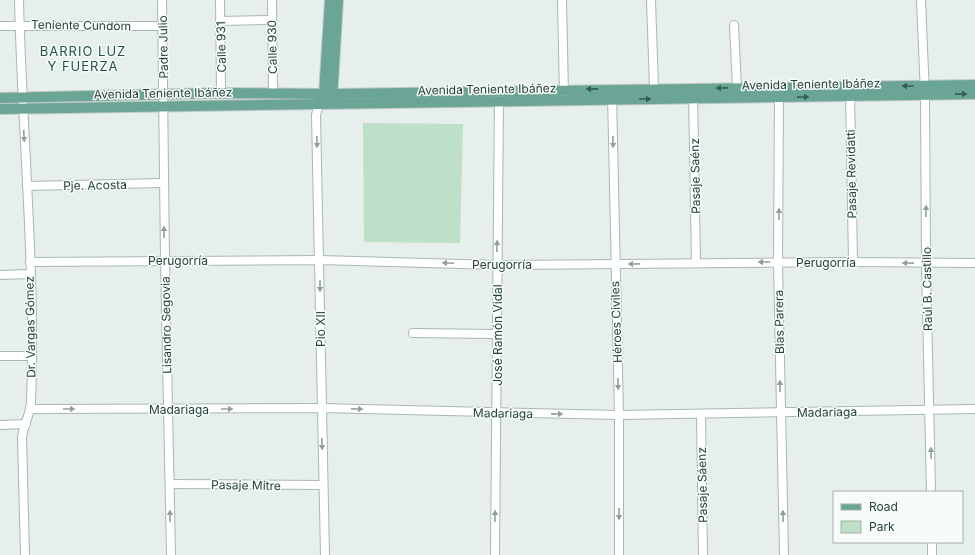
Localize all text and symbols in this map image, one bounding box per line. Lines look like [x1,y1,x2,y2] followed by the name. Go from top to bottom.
[155,15,171,79] street label: Padre Julio
[31,17,131,33] street label: Teniente Cundom
[264,20,280,74] street label: Calle 930
[213,21,229,73] street label: Calle 931
[40,43,126,74] district label: BARRIO LUZ Y FUERZA
[742,75,880,93] street label: Avenida Teniente Ibáñez
[418,80,556,98] street label: Avenida Teniente Ibáñez
[901,83,914,89] one-way arrow
[94,84,232,102] street label: Avenida Teniente Ibáñez
[715,85,728,91] one-way arrow
[586,86,598,93] one-way arrow
[955,91,968,97] one-way arrow
[797,94,810,100] one-way arrow
[639,96,652,102] one-way arrow
[843,129,859,219] street label: Pasaje Revidatti
[21,130,28,142] one-way arrow
[314,136,320,149] one-way arrow
[610,136,616,149] one-way arrow
[687,138,703,214] street label: Pasaje Saénz
[63,177,127,193] street label: Pje. Acosta
[923,204,929,217] one-way arrow
[776,207,782,220] one-way arrow
[161,225,167,238] one-way arrow
[494,239,500,252] one-way arrow
[919,247,935,331] street label: Raúl B. Castillo
[148,253,208,268] street label: Perugorría
[796,255,856,270] street label: Perugorría
[472,257,532,272] street label: Perugorría
[757,259,770,265] one-way arrow
[442,260,454,267] one-way arrow
[901,260,914,266] one-way arrow
[627,261,640,267] one-way arrow
[22,276,38,378] street label: Dr. Vargas Gómez
[158,276,174,374] street label: Lisandro Segovia
[317,280,323,293] one-way arrow
[607,281,625,363] street label: Héroes Civiles
[490,284,505,386] street label: José Ramón Vidal
[771,290,787,354] street label: Blas Parera
[313,311,328,347] street label: Pio XII
[615,378,621,391] one-way arrow
[777,379,783,392] one-way arrow
[149,402,209,417] street label: Madariaga
[797,404,857,420] street label: Madariaga
[473,405,533,421] street label: Madariaga
[63,406,76,412] one-way arrow
[221,406,234,412] one-way arrow
[351,406,364,412] one-way arrow
[551,411,564,417] one-way arrow
[318,438,325,450] one-way arrow
[928,446,934,459] one-way arrow
[694,447,710,523] street label: Pasaje Sáenz
[211,477,281,493] street label: Pasaje Mitre
[833,491,963,543] legend
[869,499,898,514] text: Road
[616,508,622,521] one-way arrow
[492,509,498,522] one-way arrow
[780,509,786,522] one-way arrow
[167,510,174,522] one-way arrow
[869,519,895,534] text: Park

